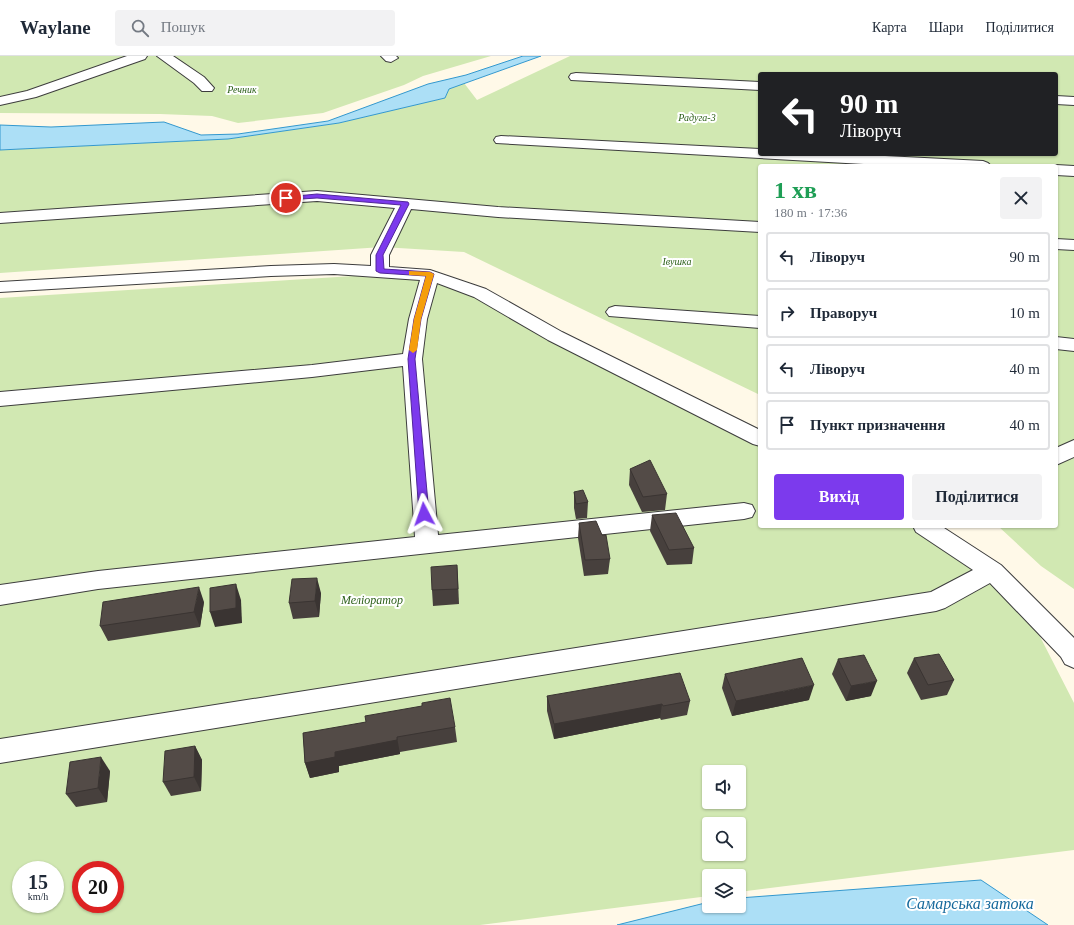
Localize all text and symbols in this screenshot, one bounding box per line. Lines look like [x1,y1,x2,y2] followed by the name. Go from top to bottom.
[115,10,395,46] search box
[20,17,91,38] text: Waylane
[129,17,151,39] icon: search
[161,19,205,35] text: Пошук
[872,20,907,35] text: Карта
[929,20,964,35] text: Шари
[986,20,1054,35] text: Поділитися
[226,84,257,95] park label: Речник
[774,88,826,140] icon: left
[840,88,898,119] text: 90 m
[677,112,716,123] park label: Радуга-3
[840,121,901,141] text: Ліворуч
[774,177,817,203] text: 1 хв
[1000,177,1042,219] button: close
[269,181,303,215] pin
[275,187,297,209] icon: arrive
[774,205,847,220] text: 180 m · 17:36
[776,246,798,268] icon: left
[810,249,865,265] text: Ліворуч
[1010,249,1040,265] text: 90 m
[661,256,692,267] park label: Івушка
[776,302,798,324] icon: right
[810,305,877,321] text: Праворуч
[1010,305,1040,321] text: 10 m
[776,358,798,380] icon: left
[810,361,865,377] text: Ліворуч
[1010,361,1040,377] text: 40 m
[776,414,798,436] icon: arrive
[810,417,945,433] text: Пункт призначення
[1010,417,1040,433] text: 40 m
[774,474,904,520] button: Вихід
[912,474,1042,520] button: Поділитися
[403,493,445,535] position arrow
[340,593,403,607] park label: Меліоратор
[702,765,746,913] map controls
[702,765,746,809] button: sound
[702,817,746,861] button: search
[72,861,124,913] speed limit sign: 20
[702,869,746,913] button: layers
[28,871,48,893] text: 15
[28,891,48,902] text: km/h
[906,895,1034,913] water label: Самарська затока

